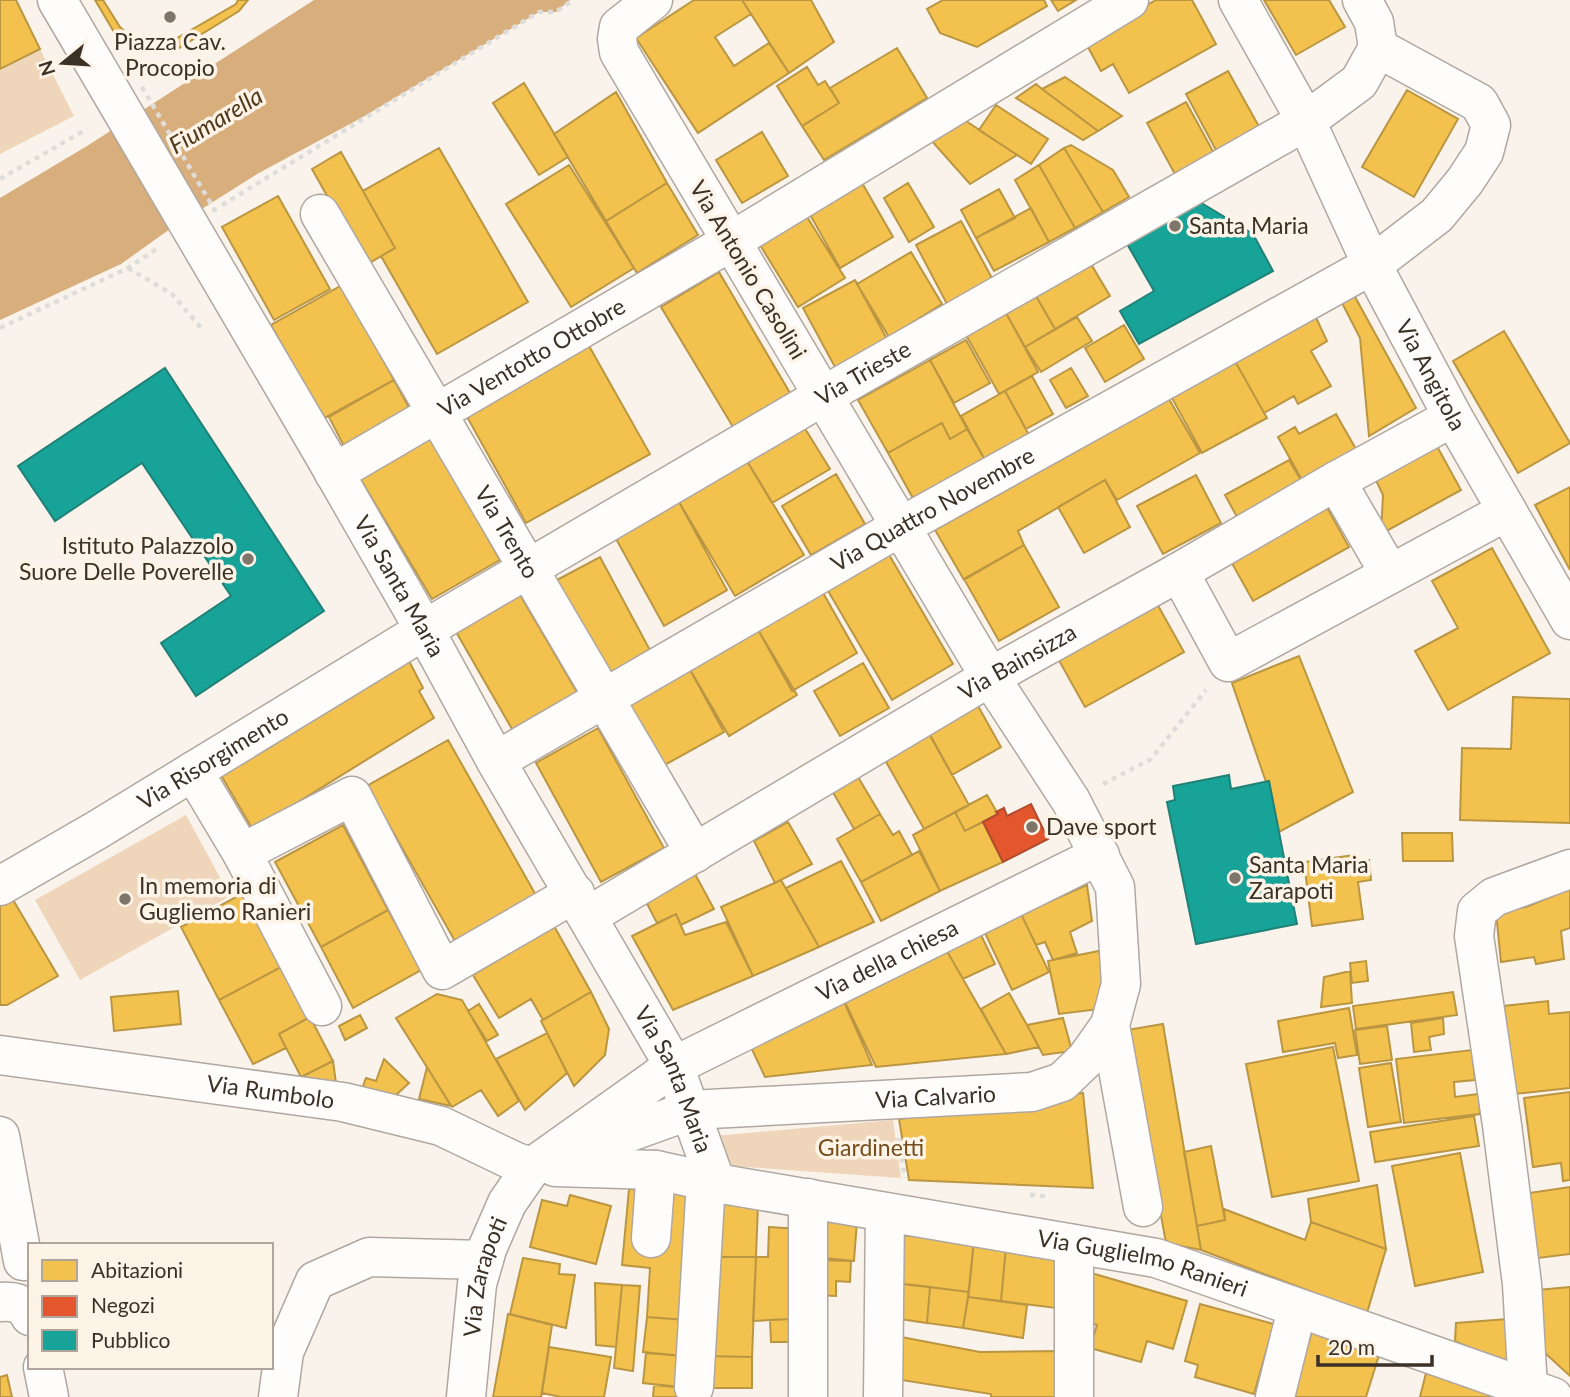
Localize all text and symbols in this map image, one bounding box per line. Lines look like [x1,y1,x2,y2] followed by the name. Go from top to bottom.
[162,9,178,25] marker: Piazza Cav. Procopio
[114,27,226,81] place label: Piazza Cav. Procopio
[28,28,98,98] north arrow
[33,58,60,79] text: N
[163,80,267,159] water label: Fiumarella
[684,175,813,364] street label: Via Antonio Casolini
[1189,211,1309,239] place label: Santa Maria
[1167,218,1183,234] marker: Santa Maria
[433,291,630,422] street label: Via Ventotto Ottobre
[1391,314,1473,435] street label: Via Angitola
[810,334,915,411] street label: Via Trieste
[826,440,1039,577] street label: Via Quattro Novembre
[470,480,546,583] street label: Via Trento
[349,510,451,661] street label: Via Santa Maria
[19,531,234,585] place label: Istituto Palazzolo Suore Delle Poverelle
[240,551,256,567] marker: Istituto Palazzolo Suore Delle Poverelle
[953,617,1081,706] street label: Via Bainsizza
[132,702,293,815] street label: Via Risorgimento
[1046,812,1157,840] place label: Dave sport
[1024,819,1040,835] marker: Dave sport
[1249,850,1369,904] place label: Santa Maria Zarapoti
[1227,870,1243,886] marker: Santa Maria Zarapoti
[139,871,311,925] place label: In memoria di Gugliemo Ranieri
[117,891,133,907] marker: In memoria di Gugliemo Ranieri
[811,913,962,1006] street label: Via della chiesa
[629,1001,719,1156] street label: Via Santa Maria
[205,1068,336,1114] street label: Via Rumbolo
[875,1079,997,1113] street label: Via Calvario
[818,1133,924,1161] park label: Giardinetti
[457,1212,512,1338] street label: Via Zarapoti
[1036,1223,1252,1302] street label: Via Guglielmo Ranieri
[28,1243,273,1369] legend
[91,1257,183,1282] text: Abitazioni
[91,1292,155,1317] text: Negozi
[1318,1324,1432,1368] scale bar
[91,1327,171,1352] text: Pubblico
[1328,1334,1375,1359] text: 20 m

